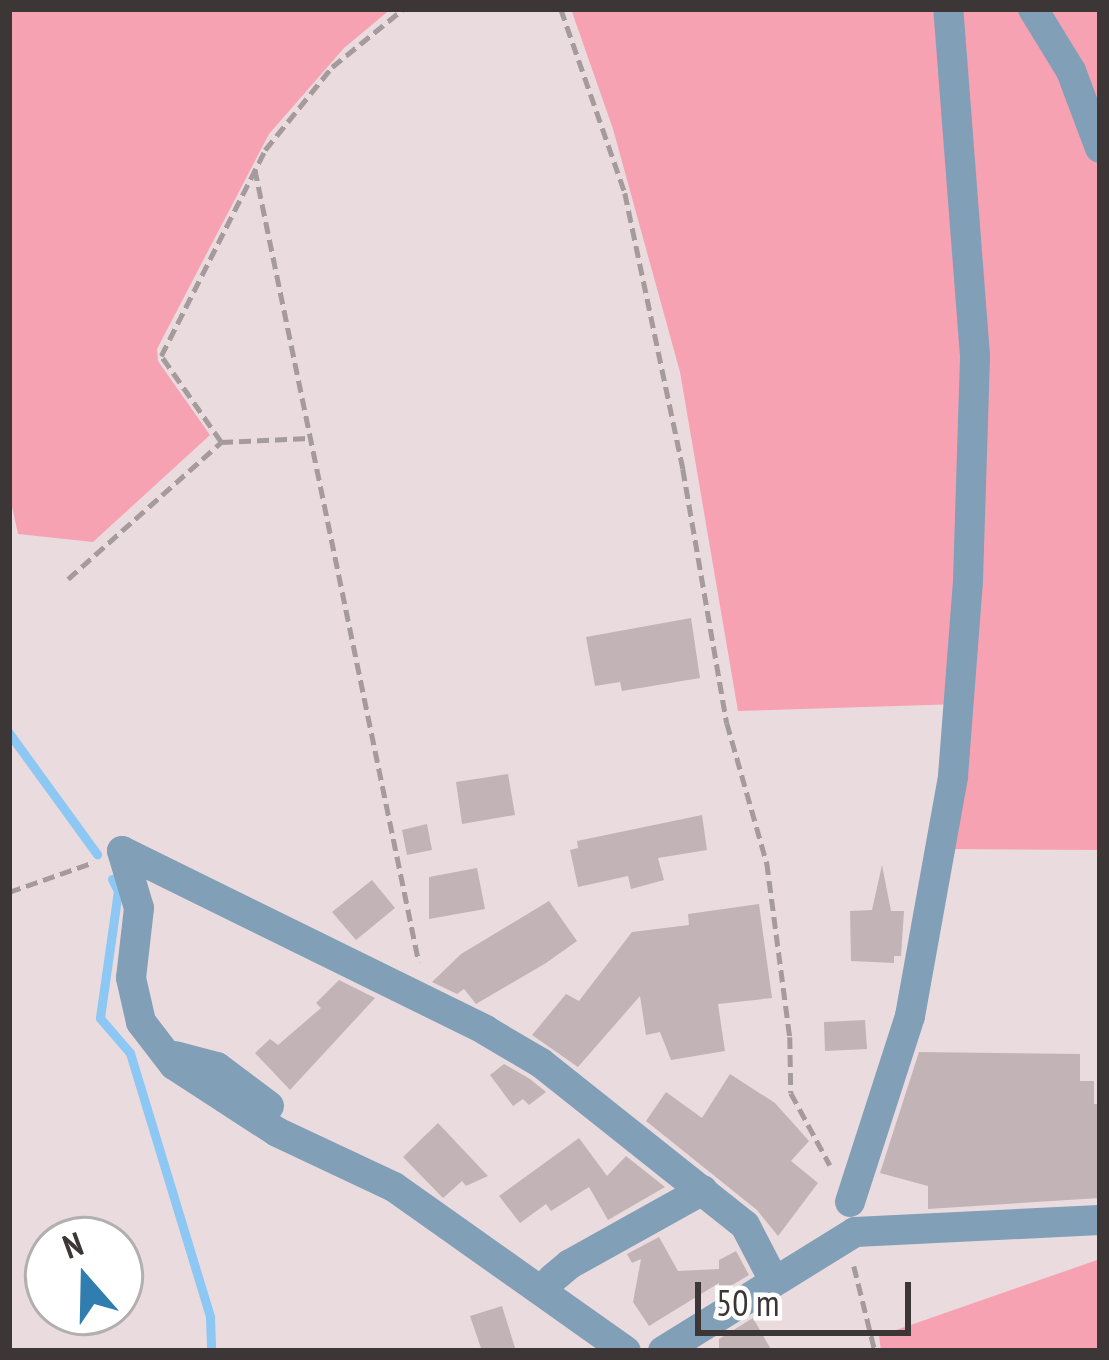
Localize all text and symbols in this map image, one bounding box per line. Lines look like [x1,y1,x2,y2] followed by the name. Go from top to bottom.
[24,1216,144,1336] north arrow
[57,1221,88,1268] text: N
[701,1258,917,1332] scale bar
[716,1279,779,1326] text: 50 m

